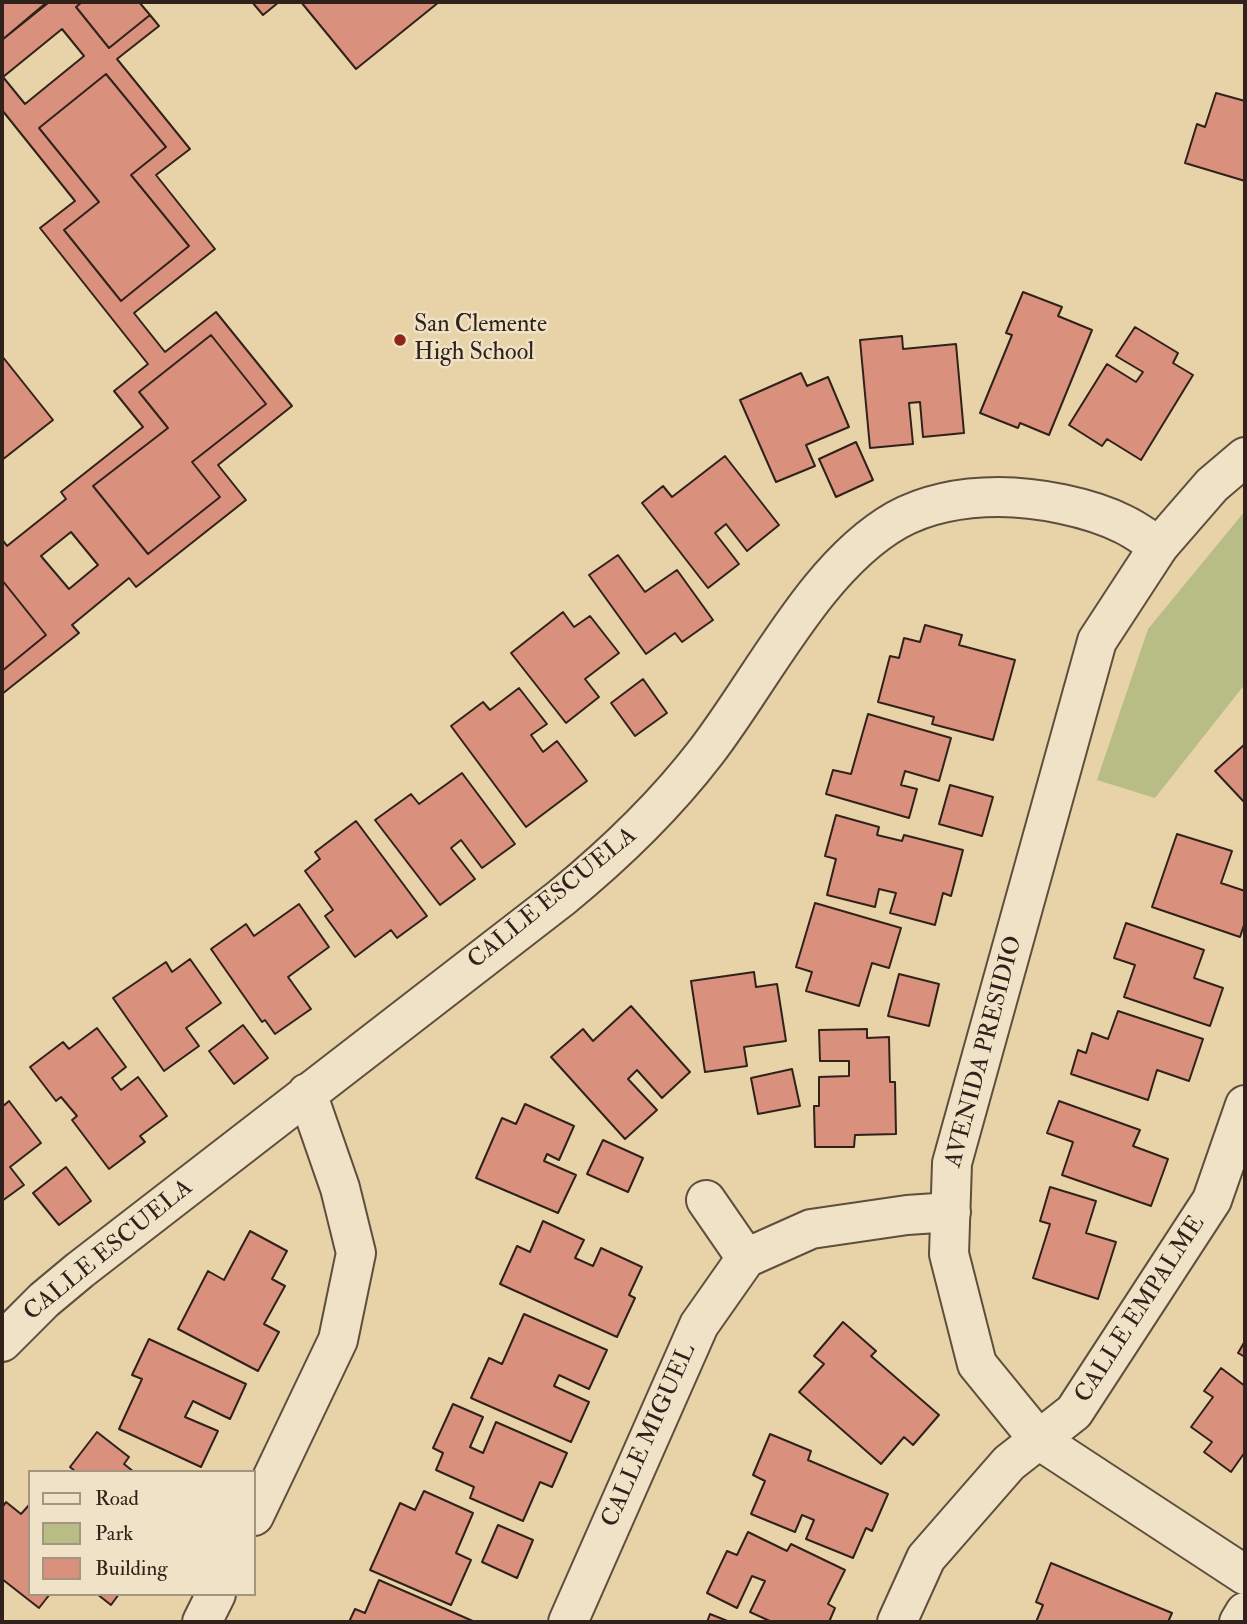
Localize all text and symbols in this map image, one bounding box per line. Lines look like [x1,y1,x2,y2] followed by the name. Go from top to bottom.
[414,312,547,368] place label: San Clemente High School
[392,332,408,348] marker: San Clemente High School
[463,822,643,976] street label: CALLE ESCUELA
[940,933,1030,1171] street label: AVENIDA PRESIDIO
[19,1174,199,1328] street label: CALLE ESCUELA
[1070,1211,1212,1409] street label: CALLE EMPALME
[597,1340,703,1532] street label: CALLE MIGUEL
[28,1470,256,1596] legend
[95,1485,139,1512] text: Road
[95,1520,133,1547] text: Park
[95,1555,168,1582] text: Building

